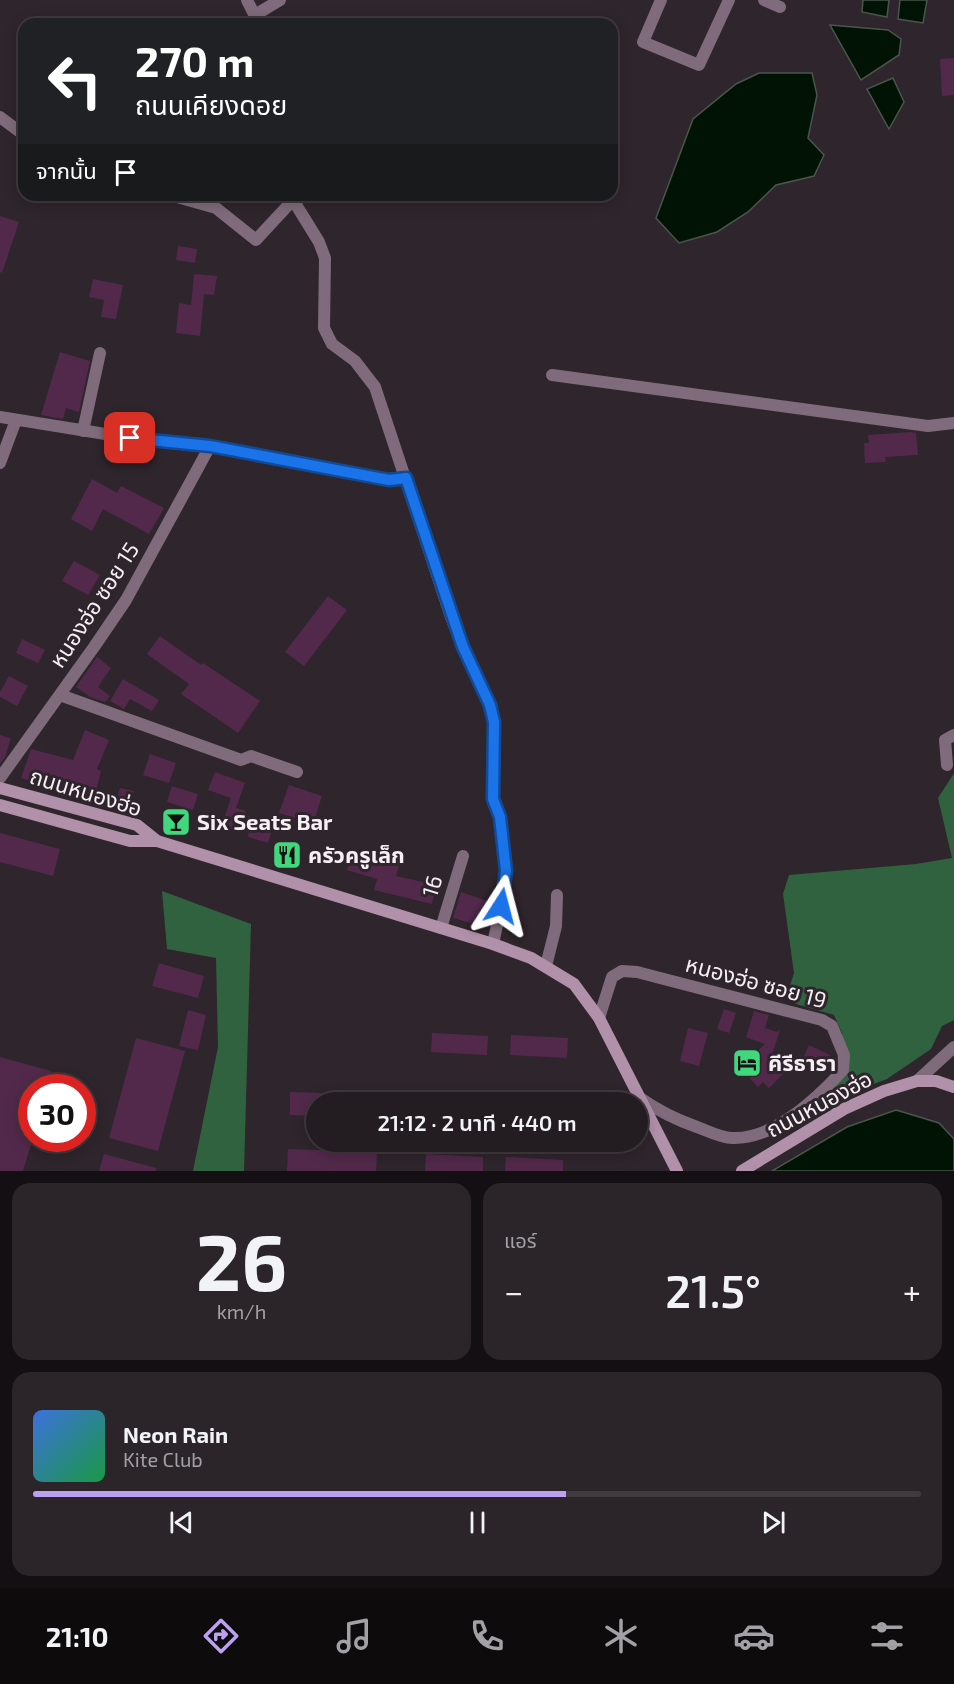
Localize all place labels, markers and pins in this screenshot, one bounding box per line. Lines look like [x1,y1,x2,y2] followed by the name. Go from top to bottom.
[104,412,155,463] pin
[160,806,192,838] bar icon: Six Seats Bar
[197,808,333,834] place label: Six Seats Bar
[271,839,303,871] restaurant icon: ครัวครูเล็ก
[308,841,405,869] place label: ครัวครูเล็ก
[731,1047,763,1079] hotel icon: คีรีธารา
[768,1049,836,1075] place label: คีรีธารา

